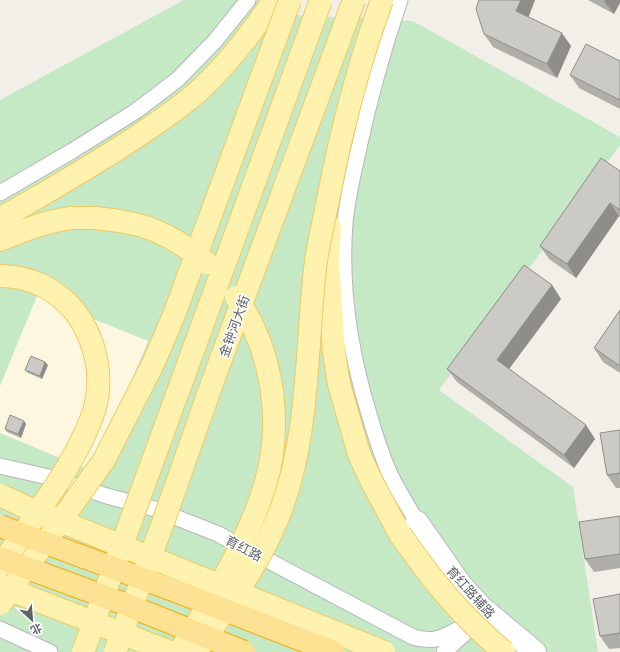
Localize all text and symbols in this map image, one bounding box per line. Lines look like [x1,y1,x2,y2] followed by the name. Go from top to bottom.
[215,293,253,359] street label: 金钟河大街
[223,532,265,564] street label: 育红路
[443,562,499,622] street label: 育红路辅路
[12,600,52,640] north arrow
[29,621,44,638] text: 北

